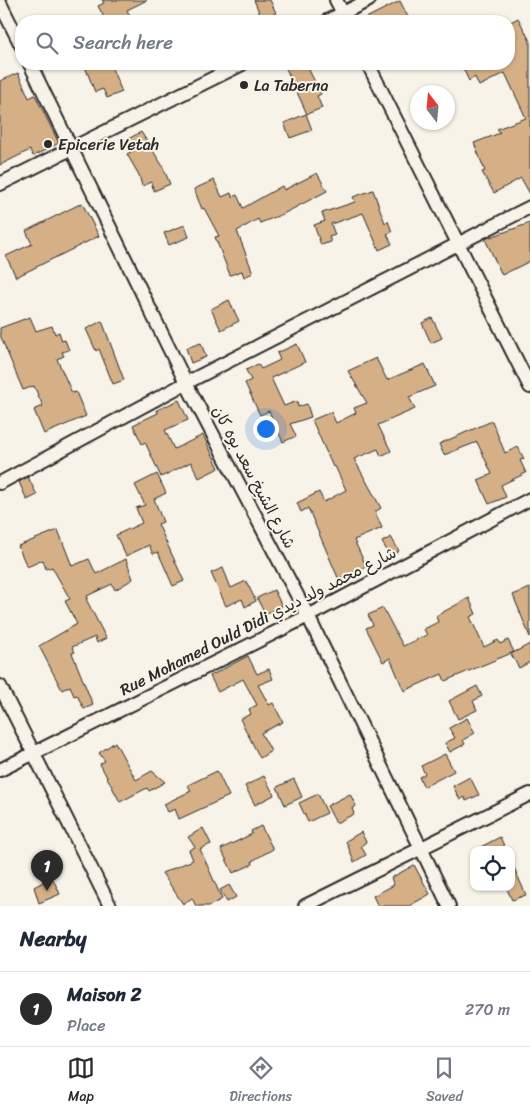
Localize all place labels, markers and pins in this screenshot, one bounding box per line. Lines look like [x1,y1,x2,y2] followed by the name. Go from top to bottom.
[254,71,328,100] place label: La Taberna
[238,79,250,91] marker: La Taberna
[58,130,159,159] place label: Epicerie Vetah
[42,138,54,150] marker: Epicerie Vetah
[31,850,63,891] pin: 1

